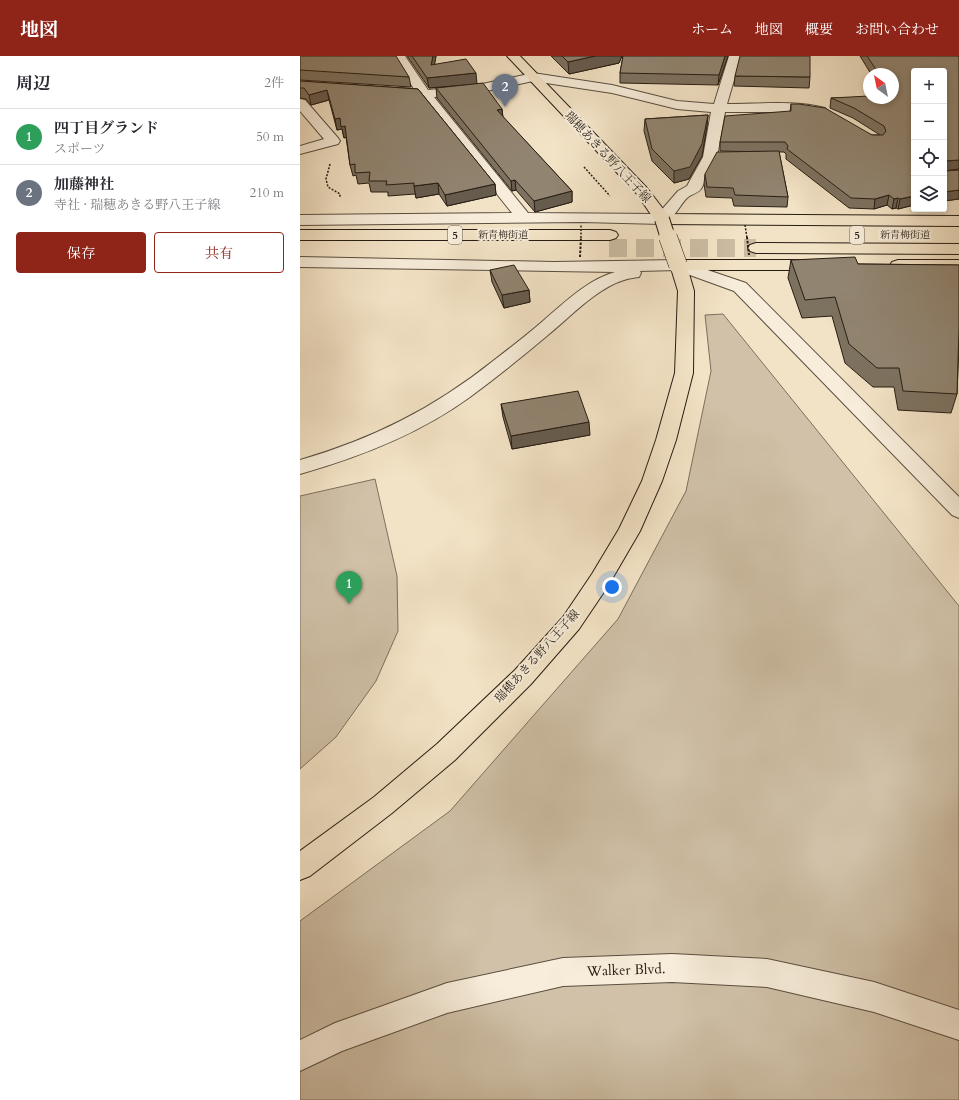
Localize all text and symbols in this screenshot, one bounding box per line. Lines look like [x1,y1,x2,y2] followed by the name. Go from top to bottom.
[20,17,58,43] text: 地図
[691,20,733,39] text: ホーム
[755,20,783,39] text: 地図
[805,20,833,39] text: 概要
[855,20,939,39] text: お問い合わせ
[863,68,899,104] north arrow
[911,68,947,212] map controls
[911,68,947,104] button: +
[16,72,50,95] text: 周辺
[264,74,284,92] text: 2件
[492,74,518,107] pin: 2
[911,104,947,140] button: −
[561,108,655,206] street label: 瑞穂あきる野八王子線
[54,118,159,138] text: 四丁目グランド
[26,128,32,146] text: 1
[256,128,284,146] text: 50 m
[54,140,105,158] text: スポーツ
[911,140,947,176] button: locate
[54,174,114,194] text: 加藤神社
[911,176,947,212] button: layers
[26,184,32,202] text: 2
[250,184,284,202] text: 210 m
[54,196,220,214] text: 寺社 · 瑞穂あきる野八王子線
[448,226,462,244] road number: 5
[850,226,864,244] road number: 5
[478,228,528,242] street label: 新青梅街道
[880,228,930,242] street label: 新青梅街道
[16,232,146,273] button: 保存
[154,232,284,273] button: 共有
[336,571,362,604] pin: 1
[602,577,622,597] your location
[491,606,583,706] street label: 瑞穂あきる野八王子線
[585,959,666,981] street label: Walker Blvd.

